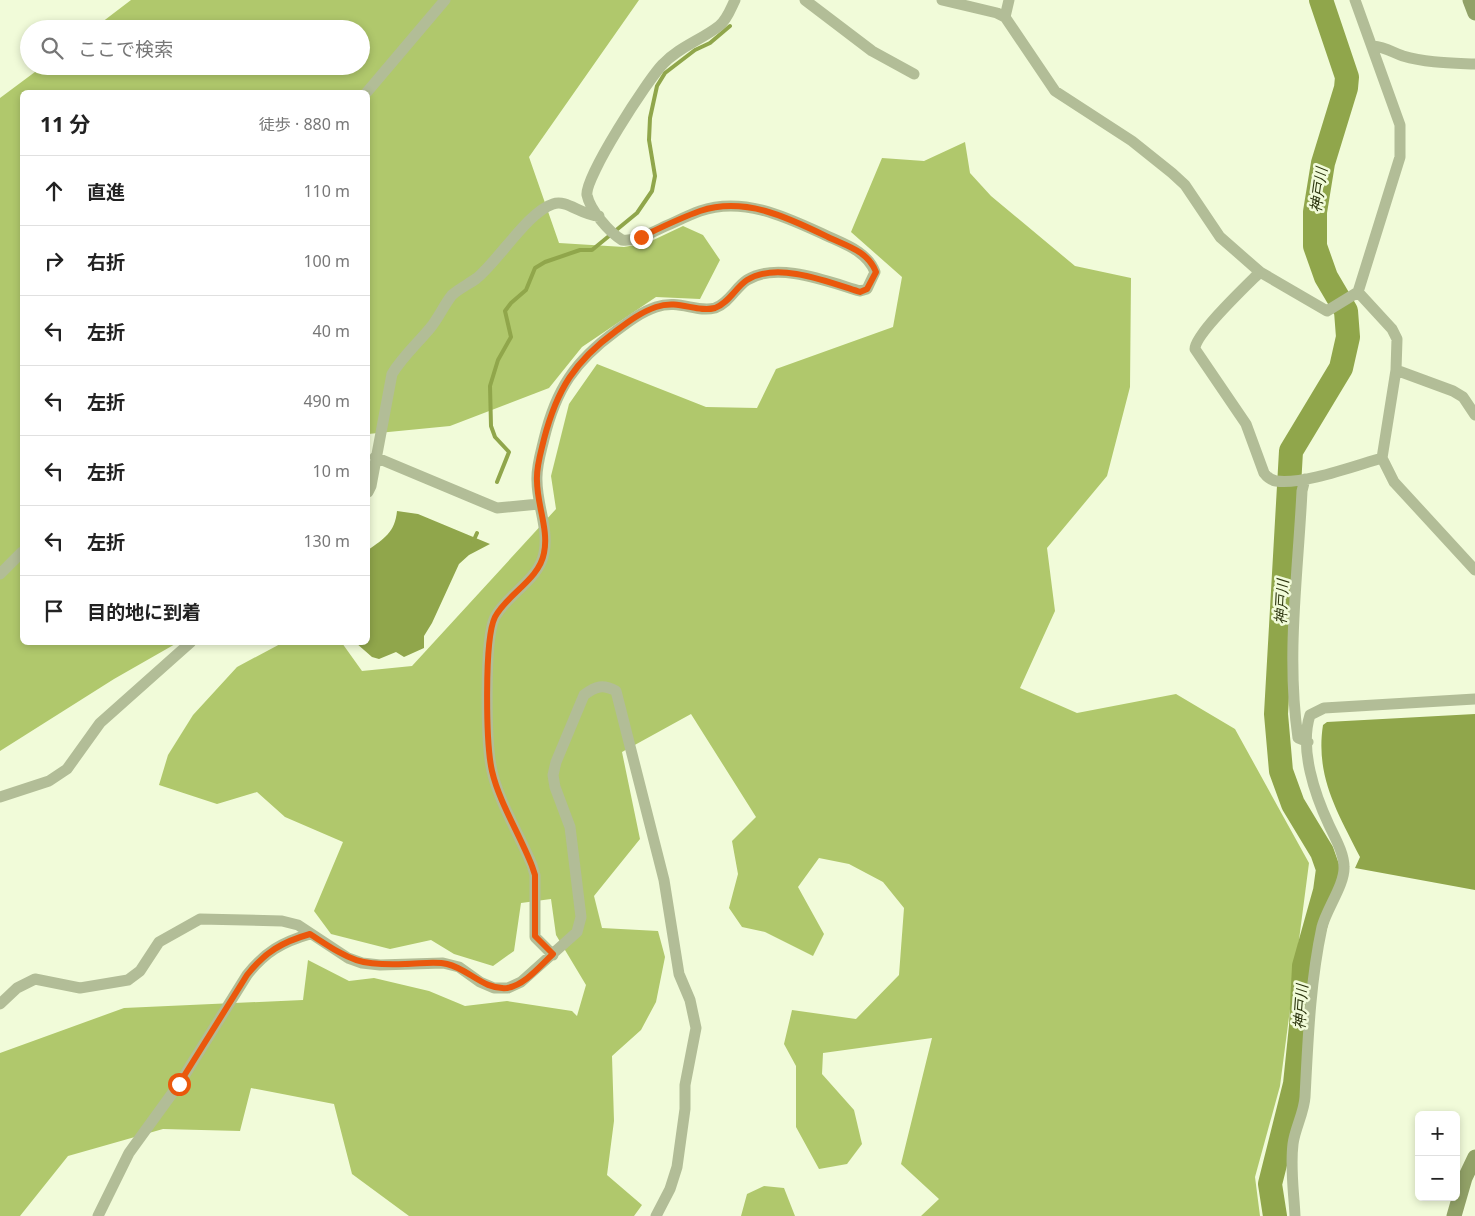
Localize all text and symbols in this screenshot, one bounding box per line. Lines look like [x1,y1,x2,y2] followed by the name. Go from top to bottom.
[20,20,370,75] search box
[38,34,66,62] icon: search
[78,36,173,62] text: ここで検索
[40,110,90,138] text: 11 分
[259,113,350,135] text: 徒歩 · 880 m
[1305,164,1331,214] water label: 神戸川
[40,177,68,205] icon: ahead
[87,179,125,205] text: 直進
[303,180,350,202] text: 110 m
[630,226,653,249] route end
[40,247,68,275] icon: right
[87,249,125,275] text: 右折
[303,250,350,272] text: 100 m
[40,317,68,345] icon: left
[87,319,125,345] text: 左折
[313,320,350,342] text: 40 m
[40,387,68,415] icon: left
[87,389,125,415] text: 左折
[303,390,350,412] text: 490 m
[40,457,68,485] icon: left
[87,459,125,485] text: 左折
[313,460,350,482] text: 10 m
[40,527,68,555] icon: left
[87,529,125,555] text: 左折
[303,530,350,552] text: 130 m
[1270,577,1292,625] water label: 神戸川
[40,597,68,625] icon: arrive
[87,599,201,625] text: 目的地に到着
[1288,982,1312,1030] water label: 神戸川
[168,1073,191,1096] route start
[1415,1111,1460,1201] map controls
[1415,1111,1460,1156] button: +
[1415,1156,1460,1201] button: −

